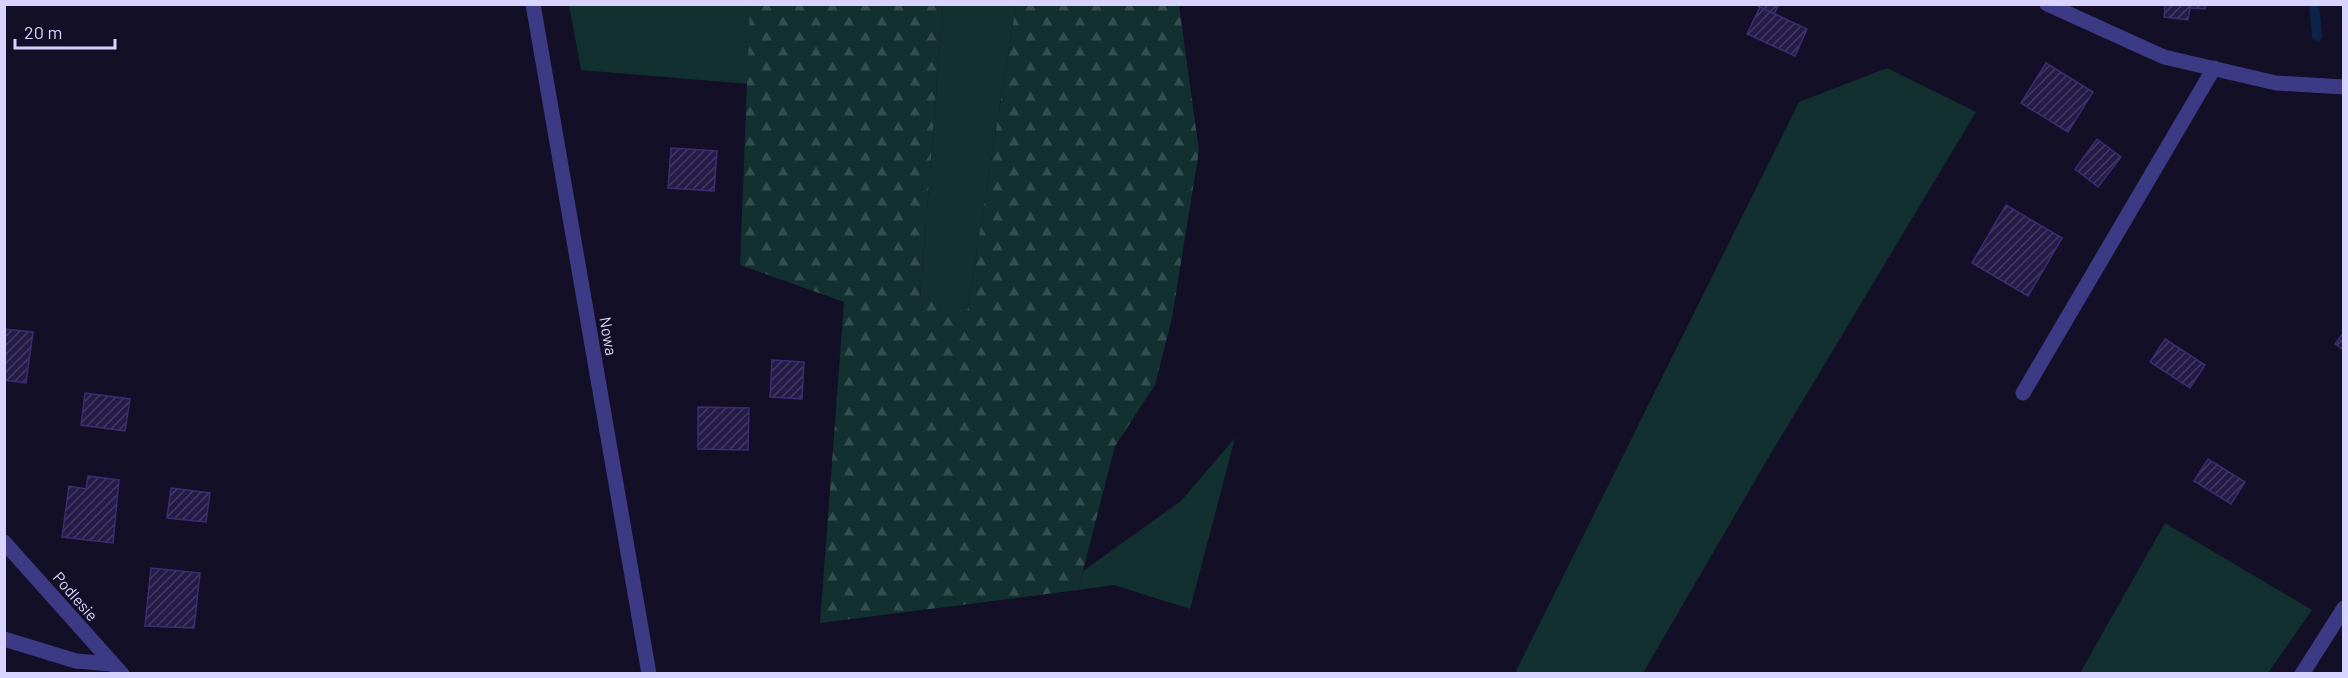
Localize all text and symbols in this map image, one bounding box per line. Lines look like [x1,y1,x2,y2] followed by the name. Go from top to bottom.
[15,12,116,50] scale bar
[24,21,62,43] text: 20 m
[596,315,622,357] street label: Nowa
[49,567,103,625] street label: Podlesie

